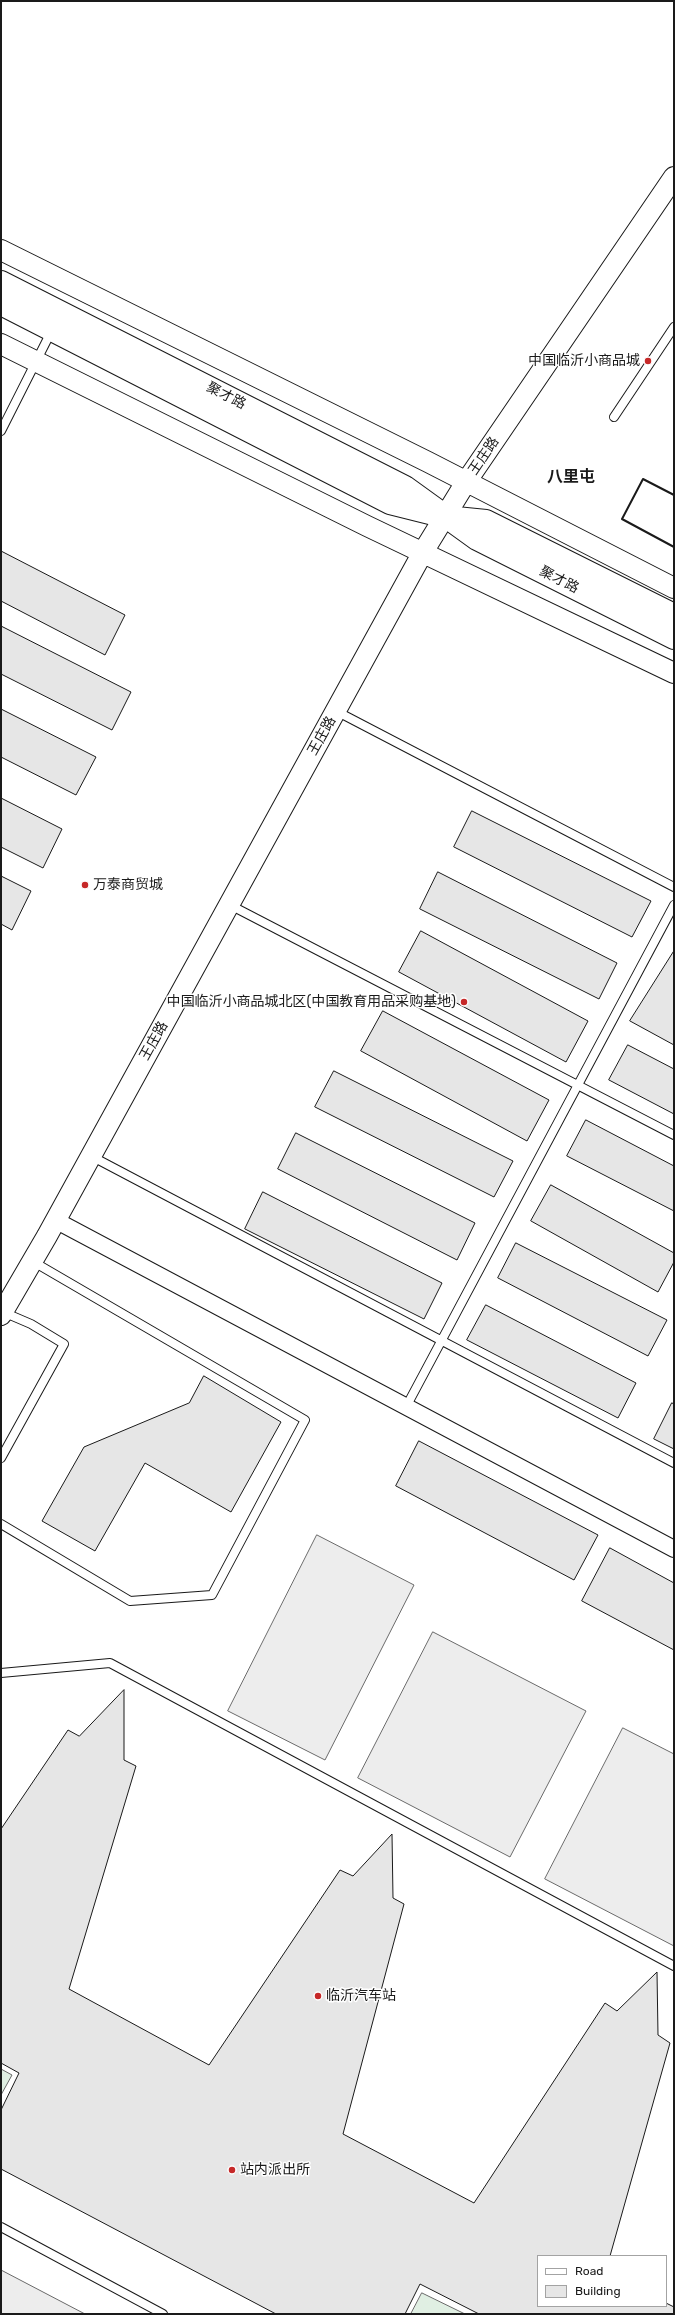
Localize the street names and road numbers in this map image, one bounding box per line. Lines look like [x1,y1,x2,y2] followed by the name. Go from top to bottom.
[203,379,249,413] street label: 聚才路
[465,434,503,478] street label: 王庄路
[536,563,582,597] street label: 聚才路
[304,714,340,758] street label: 王庄路
[136,1019,172,1063] street label: 王庄路

